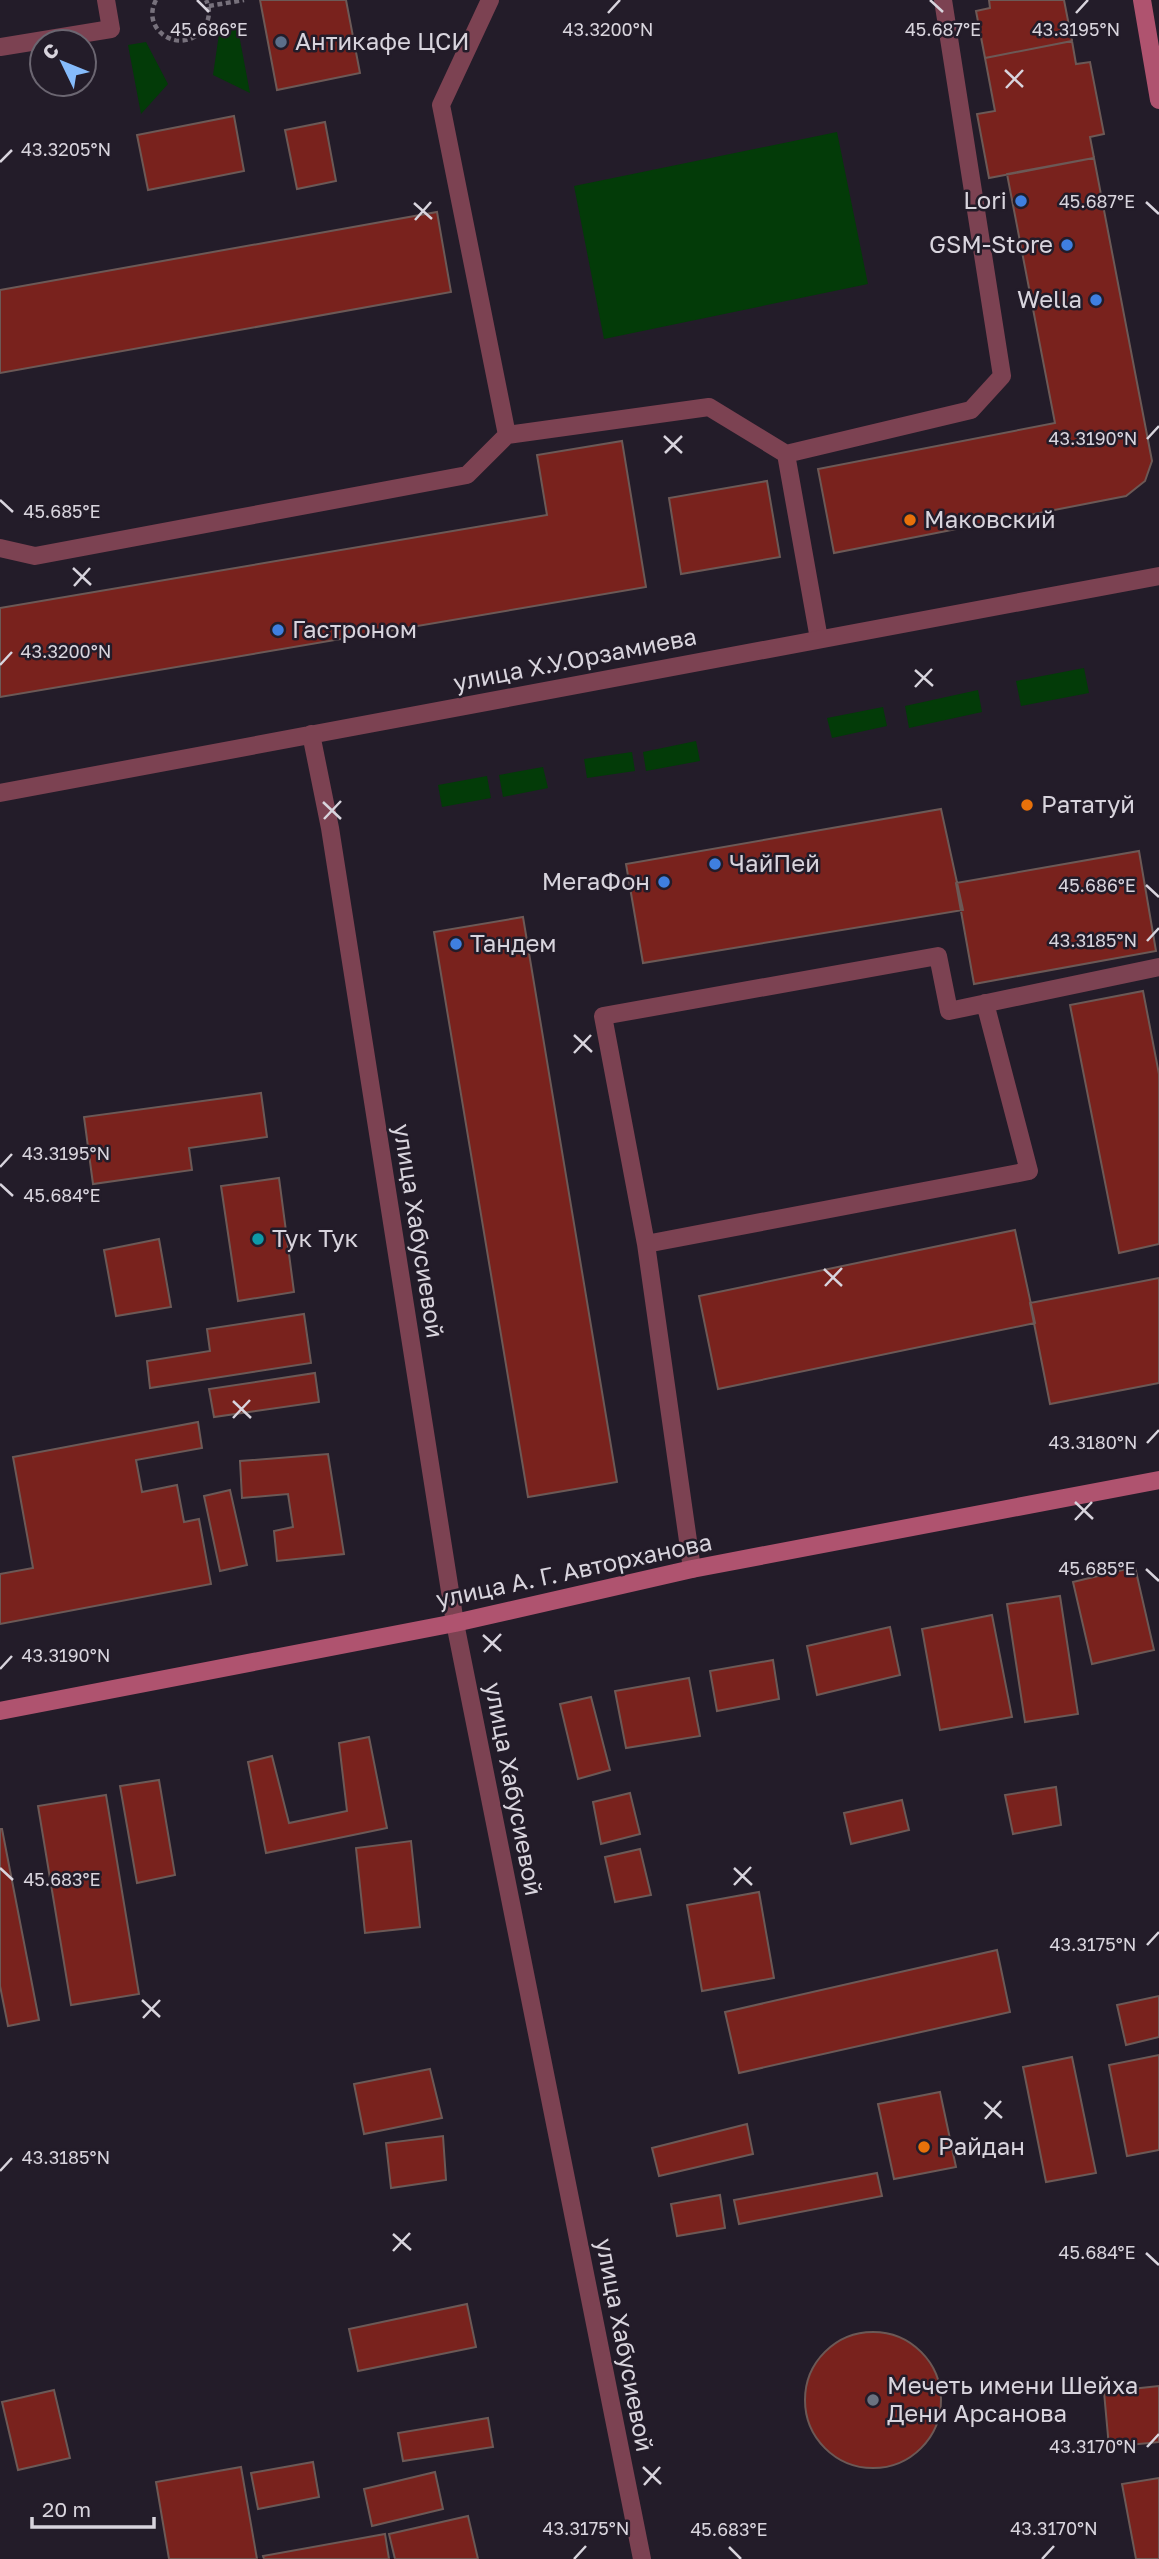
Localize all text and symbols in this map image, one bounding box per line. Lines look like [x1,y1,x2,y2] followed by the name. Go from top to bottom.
[170,18,248,40] text: 45.686°E
[563,18,653,40] text: 43.3200°N
[905,18,981,40] text: 45.687°E
[1032,18,1120,40] text: 43.3195°N
[295,26,470,55] place label: Антикафе ЦСИ
[28,28,98,98] north arrow
[273,34,289,50] marker: Антикафе ЦСИ
[37,38,63,64] text: С
[21,138,111,160] text: 43.3205°N
[963,185,1007,214] place label: Lori
[1059,190,1135,212] text: 45.687°E
[1013,193,1029,209] marker: Lori
[929,229,1053,258] place label: GSM-Store
[1059,237,1075,253] marker: GSM-Store
[1017,284,1082,313] place label: Wella
[1088,292,1104,308] marker: Wella
[1049,427,1137,449] text: 43.3190°N
[23,500,101,522] text: 45.685°E
[924,504,1056,533] place label: Маковский
[902,512,918,528] marker: Маковский
[292,614,417,643] place label: Гастроном
[451,621,699,696] street label: улица Х.У.Орзамиева
[270,622,286,638] marker: Гастроном
[21,640,111,662] text: 43.3200°N
[1041,789,1135,818] place label: Рататуй
[1019,797,1035,813] marker: Рататуй
[729,848,820,877] place label: ЧайПей
[707,856,723,872] marker: ЧайПей
[542,866,650,895] place label: МегаФон
[656,874,672,890] marker: МегаФон
[1058,874,1136,896] text: 45.686°E
[470,928,557,957] place label: Тандем
[1049,929,1137,951] text: 43.3185°N
[448,936,464,952] marker: Тандем
[388,1122,451,1340] street label: улица Хабусиевой
[22,1142,110,1164] text: 43.3195°N
[24,1184,100,1206] text: 45.684°E
[272,1223,359,1252] place label: Тук Тук
[250,1231,266,1247] marker: Тук Тук
[1048,1431,1138,1453] text: 43.3180°N
[433,1526,714,1613] street label: улица А. Г. Авторханова
[1058,1557,1136,1579] text: 45.685°E
[22,1644,110,1666] text: 43.3190°N
[480,1680,549,1898] street label: улица Хабусиевой
[23,1868,101,1890] text: 45.683°E
[1050,1933,1136,1955] text: 43.3175°N
[938,2131,1025,2160] place label: Райдан
[916,2139,932,2155] marker: Райдан
[22,2146,110,2168] text: 43.3185°N
[591,2236,660,2454] street label: улица Хабусиевой
[1059,2241,1135,2263] text: 45.684°E
[887,2370,1138,2427] place label: Мечеть имени Шейха Дени Арсанова
[865,2392,881,2408] marker: Мечеть имени Шейха Дени Арсанова
[1049,2435,1137,2457] text: 43.3170°N
[32,2486,154,2530] scale bar
[42,2496,91,2522] text: 20 m
[543,2517,629,2539] text: 43.3175°N
[1010,2517,1098,2539] text: 43.3170°N
[690,2518,768,2540] text: 45.683°E

